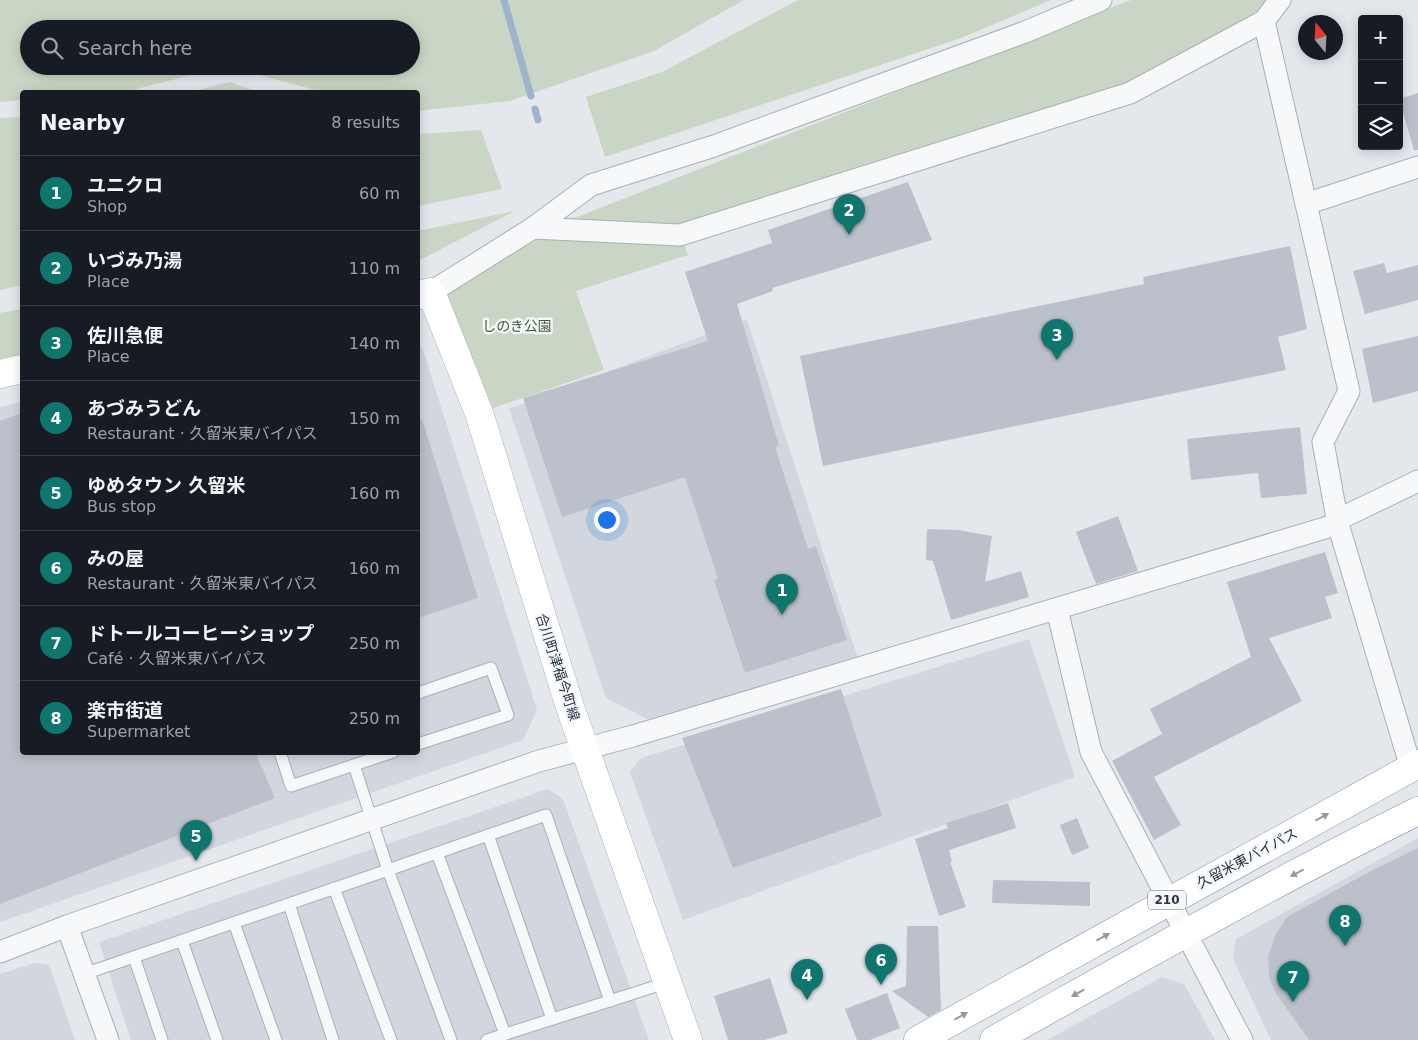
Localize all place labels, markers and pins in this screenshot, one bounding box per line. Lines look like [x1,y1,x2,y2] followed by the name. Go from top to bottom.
[833,194,865,235] pin: 2
[1041,319,1073,360] pin: 3
[766,574,798,615] pin: 1
[180,820,212,861] pin: 5
[1329,905,1361,946] pin: 8
[865,944,897,985] pin: 6
[791,959,823,1000] pin: 4
[1277,961,1309,1002] pin: 7

